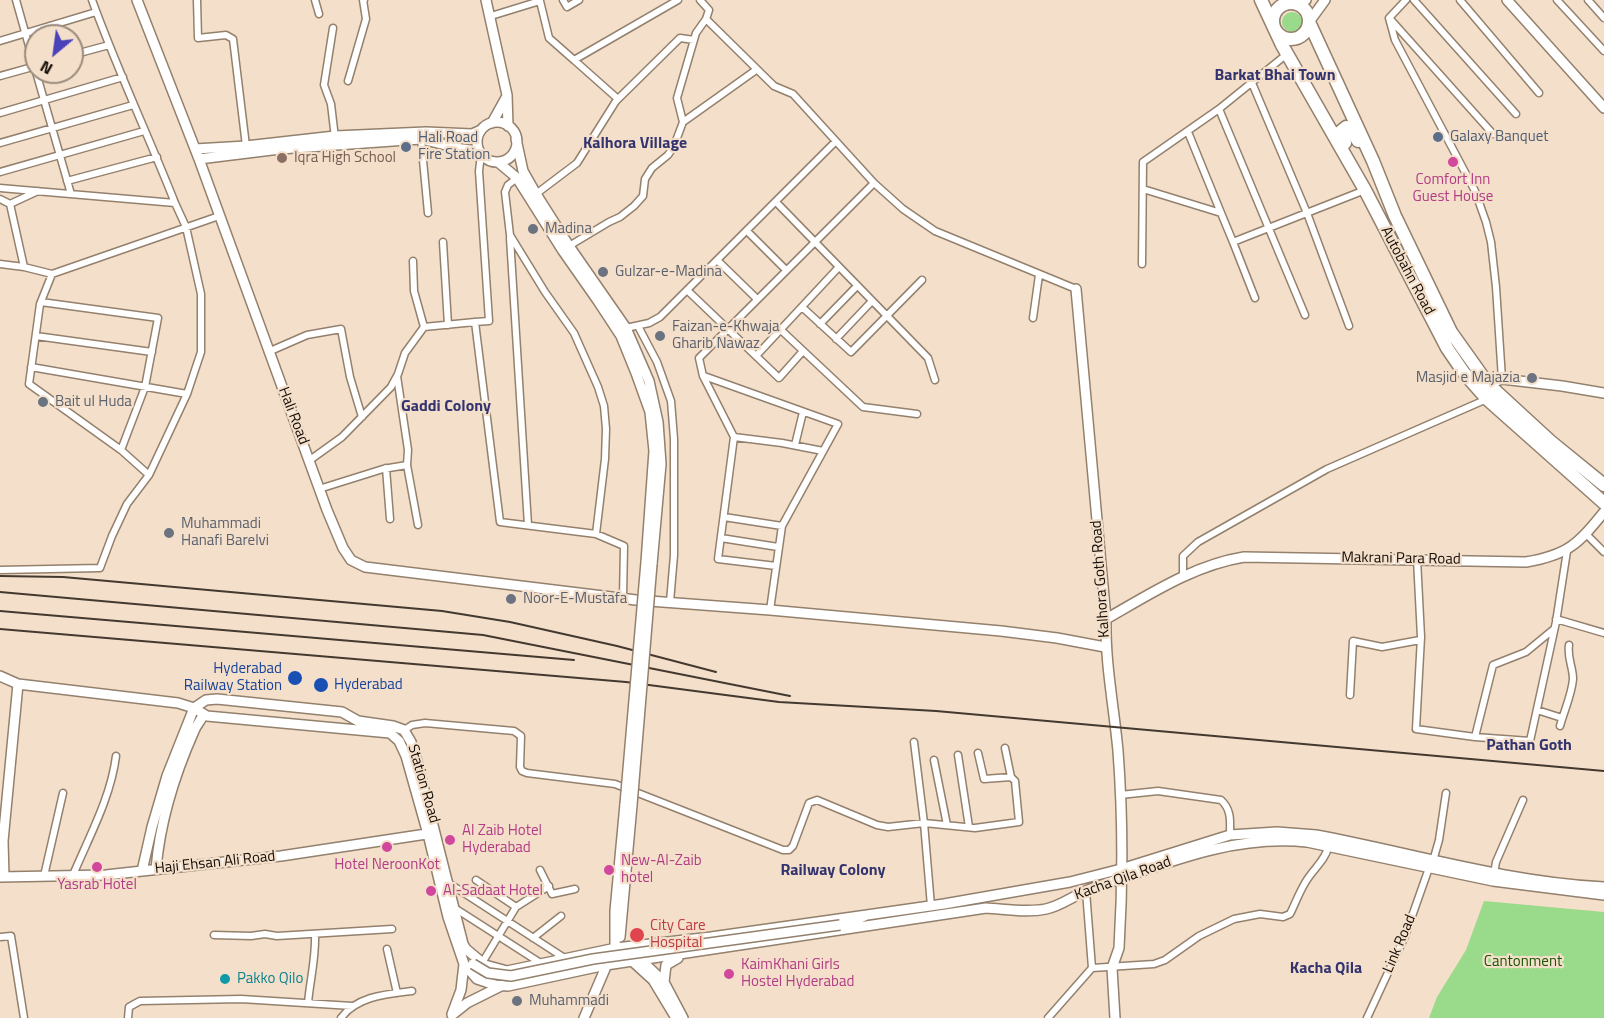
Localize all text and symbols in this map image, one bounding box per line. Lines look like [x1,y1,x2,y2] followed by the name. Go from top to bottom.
[24,24,84,84] north arrow
[36,55,57,81] text: N
[1214,66,1336,86] district label: Barkat Bhai Town
[1450,128,1549,146] place label: Galaxy Banquet
[418,129,490,164] place label: Hali Road Fire Station
[1431,130,1445,144] marker: Galaxy Banquet
[583,134,687,154] district label: Kalhora Village
[399,140,413,154] marker: Hali Road Fire Station
[294,149,396,167] place label: Iqra High School
[275,151,289,165] marker: Iqra High School
[1446,155,1460,169] marker: Comfort Inn Guest House
[1413,171,1493,206] place label: Comfort Inn Guest House
[545,220,592,238] place label: Madina
[526,222,540,236] marker: Madina
[1376,224,1438,318] street label: Autobahn Road
[615,263,722,281] place label: Gulzar-e-Madina
[596,265,610,279] marker: Gulzar-e-Madina
[672,318,779,353] place label: Faizan-e-Khwaja Gharib Nawaz
[653,329,667,343] marker: Faizan-e-Khwaja Gharib Nawaz
[1416,369,1520,387] place label: Masjid e Majazia
[1525,371,1539,385] marker: Masjid e Majazia
[274,385,312,447] street label: Hali Road
[55,393,132,411] place label: Bait ul Huda
[36,395,50,409] marker: Bait ul Huda
[401,397,491,417] district label: Gaddi Colony
[181,515,269,550] place label: Muhammadi Hanafi Barelvi
[1088,520,1114,638] street label: Kalhora Goth Road
[162,526,176,540] marker: Muhammadi Hanafi Barelvi
[1341,549,1461,569] street label: Makrani Para Road
[523,590,627,608] place label: Noor-E-Mustafa
[504,592,518,606] marker: Noor-E-Mustafa
[184,660,282,695] place label: Hyderabad Railway Station
[286,669,304,687] marker: Hyderabad Railway Station
[312,676,330,694] marker: Hyderabad
[334,676,403,694] place label: Hyderabad
[1486,736,1572,756] district label: Pathan Goth
[403,743,443,825] street label: Station Road
[462,822,542,857] place label: Al Zaib Hotel Hyderabad
[443,833,457,847] marker: Al Zaib Hotel Hyderabad
[380,840,394,854] marker: Hotel NeroonKot
[154,848,276,878] street label: Haji Ehsan Ali Road
[621,852,702,887] place label: New-Al-Zaib hotel
[1072,853,1174,905] street label: Kacha Qila Road
[334,856,440,874] place label: Hotel NeroonKot
[90,860,104,874] marker: Yasrab Hotel
[780,861,886,881] district label: Railway Colony
[602,863,616,877] marker: New-Al-Zaib hotel
[57,876,137,894] place label: Yasrab Hotel
[443,882,543,900] place label: Al-Sadaat Hotel
[424,884,438,898] marker: Al-Sadaat Hotel
[1380,912,1420,976] street label: Link Road
[650,917,706,952] place label: City Care Hospital
[628,926,646,944] marker: City Care Hospital
[1484,953,1562,971] park label: Cantonment
[741,956,854,991] place label: KaimKhani Girls Hostel Hyderabad
[1290,959,1362,979] district label: Kacha Qila
[722,967,736,981] marker: KaimKhani Girls Hostel Hyderabad
[237,970,303,988] place label: Pakko Qilo
[218,972,232,986] marker: Pakko Qilo
[529,992,609,1010] place label: Muhammadi
[510,994,524,1008] marker: Muhammadi

